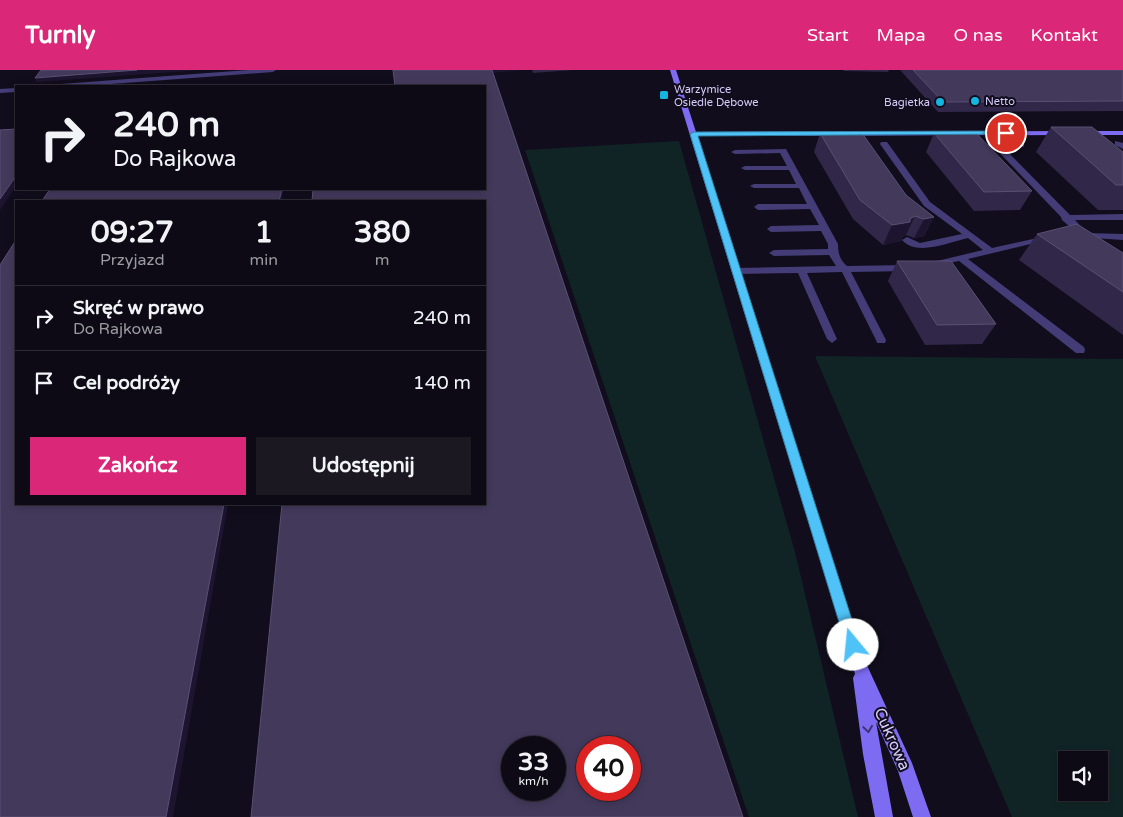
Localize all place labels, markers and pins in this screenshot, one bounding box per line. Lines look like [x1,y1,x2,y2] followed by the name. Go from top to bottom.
[674,83,759,109] place label: Warzymice Osiedle Dębowe
[658,89,670,101] marker: Warzymice Osiedle Dębowe
[969,95,981,107] marker: Netto
[985,95,1015,108] place label: Netto
[884,96,930,109] place label: Bagietka
[934,96,946,108] marker: Bagietka
[985,112,1027,154] pin

